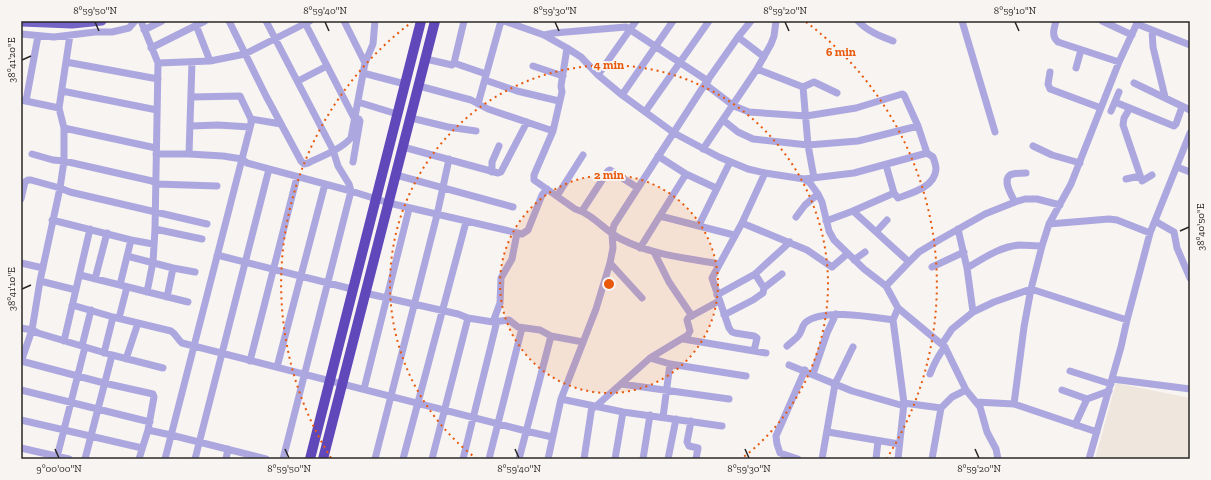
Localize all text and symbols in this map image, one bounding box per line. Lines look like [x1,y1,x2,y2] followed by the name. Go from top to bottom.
[73,5,117,17] text: 8°59'50"N
[303,5,347,17] text: 8°59'40"N
[533,5,577,17] text: 8°59'30"N
[763,5,807,17] text: 8°59'20"N
[994,5,1037,17] text: 8°59'10"N
[6,37,18,83] text: 38°41'20"E
[826,45,856,59] text: 6 min
[594,58,624,72] text: 4 min
[594,168,624,182] text: 2 min
[1195,203,1207,251] text: 38°40'50"E
[6,267,18,311] text: 38°41'10"E
[602,277,616,291] centre of rings
[36,463,82,475] text: 9°00'00"N
[267,463,311,475] text: 8°59'50"N
[497,463,541,475] text: 8°59'40"N
[727,463,771,475] text: 8°59'30"N
[957,463,1001,475] text: 8°59'20"N

